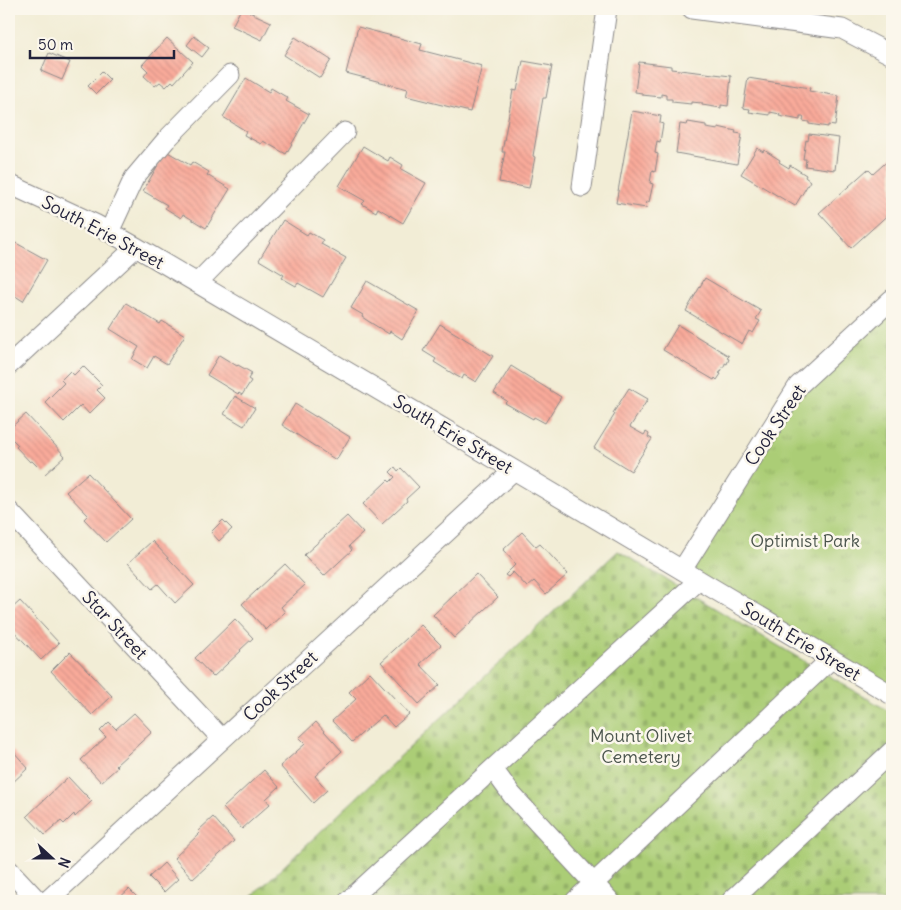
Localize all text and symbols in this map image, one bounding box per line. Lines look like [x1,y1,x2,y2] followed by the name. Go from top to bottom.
[30,28,174,60] scale bar
[38,35,73,54] text: 50 m
[38,190,168,274] street label: South Erie Street
[739,380,811,470] street label: Cook Street
[389,389,517,479] street label: South Erie Street
[750,529,860,552] park label: Optimist Park
[77,586,153,664] street label: Star Street
[737,596,865,686] street label: South Erie Street
[238,646,322,726] street label: Cook Street
[590,724,692,768] park label: Mount Olivet Cemetery
[28,832,78,882] north arrow
[54,855,74,870] text: N

